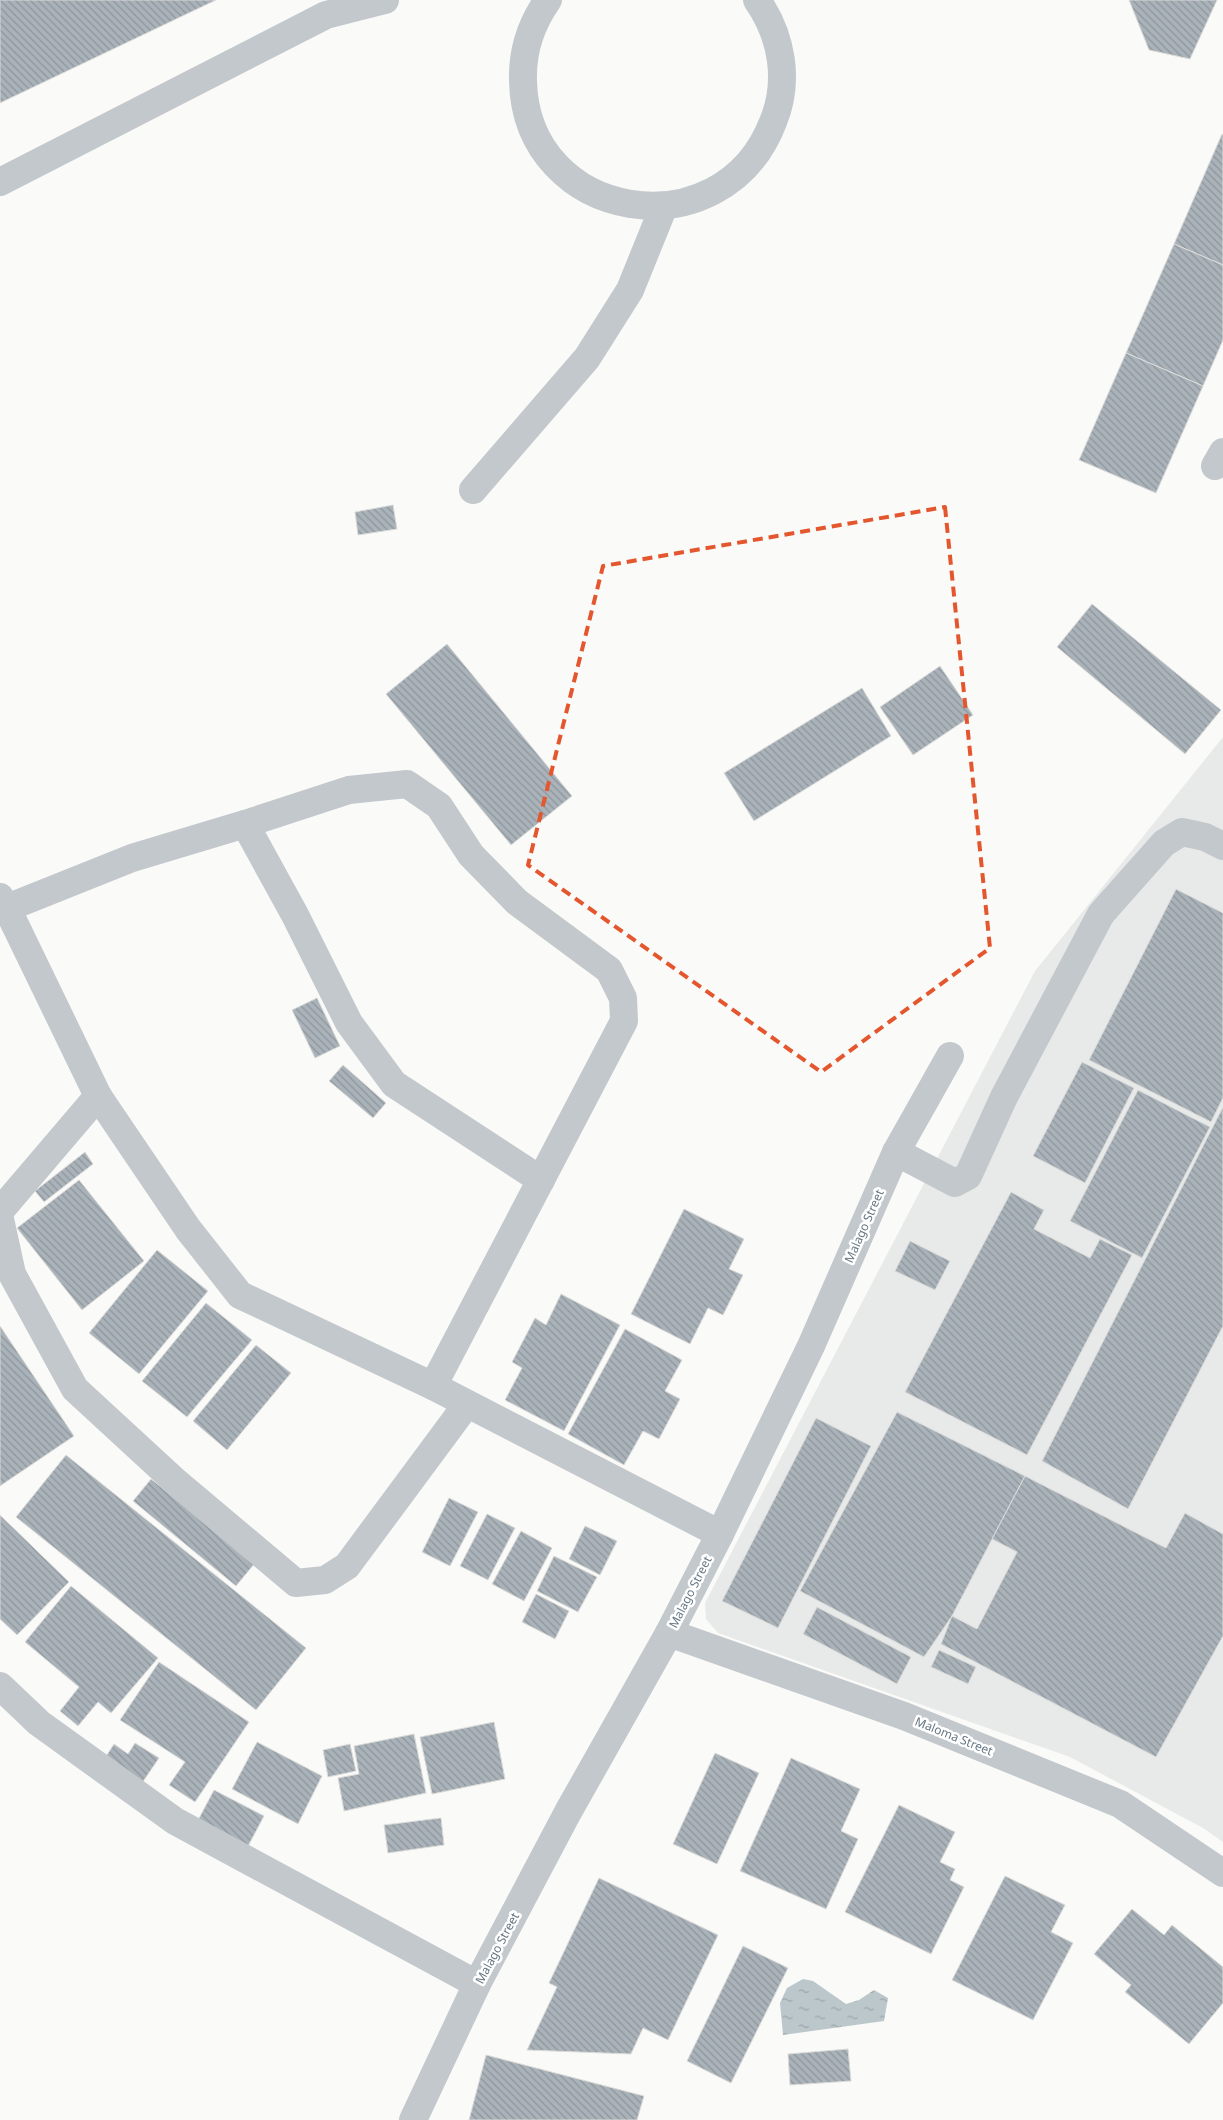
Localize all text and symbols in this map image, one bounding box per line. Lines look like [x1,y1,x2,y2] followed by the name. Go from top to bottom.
[840,1186,888,1265] street label: Malago Street
[665,1552,716,1631] street label: Malago Street
[913,1713,996,1760] street label: Maloma Street
[471,1909,523,1987] street label: Malago Street

